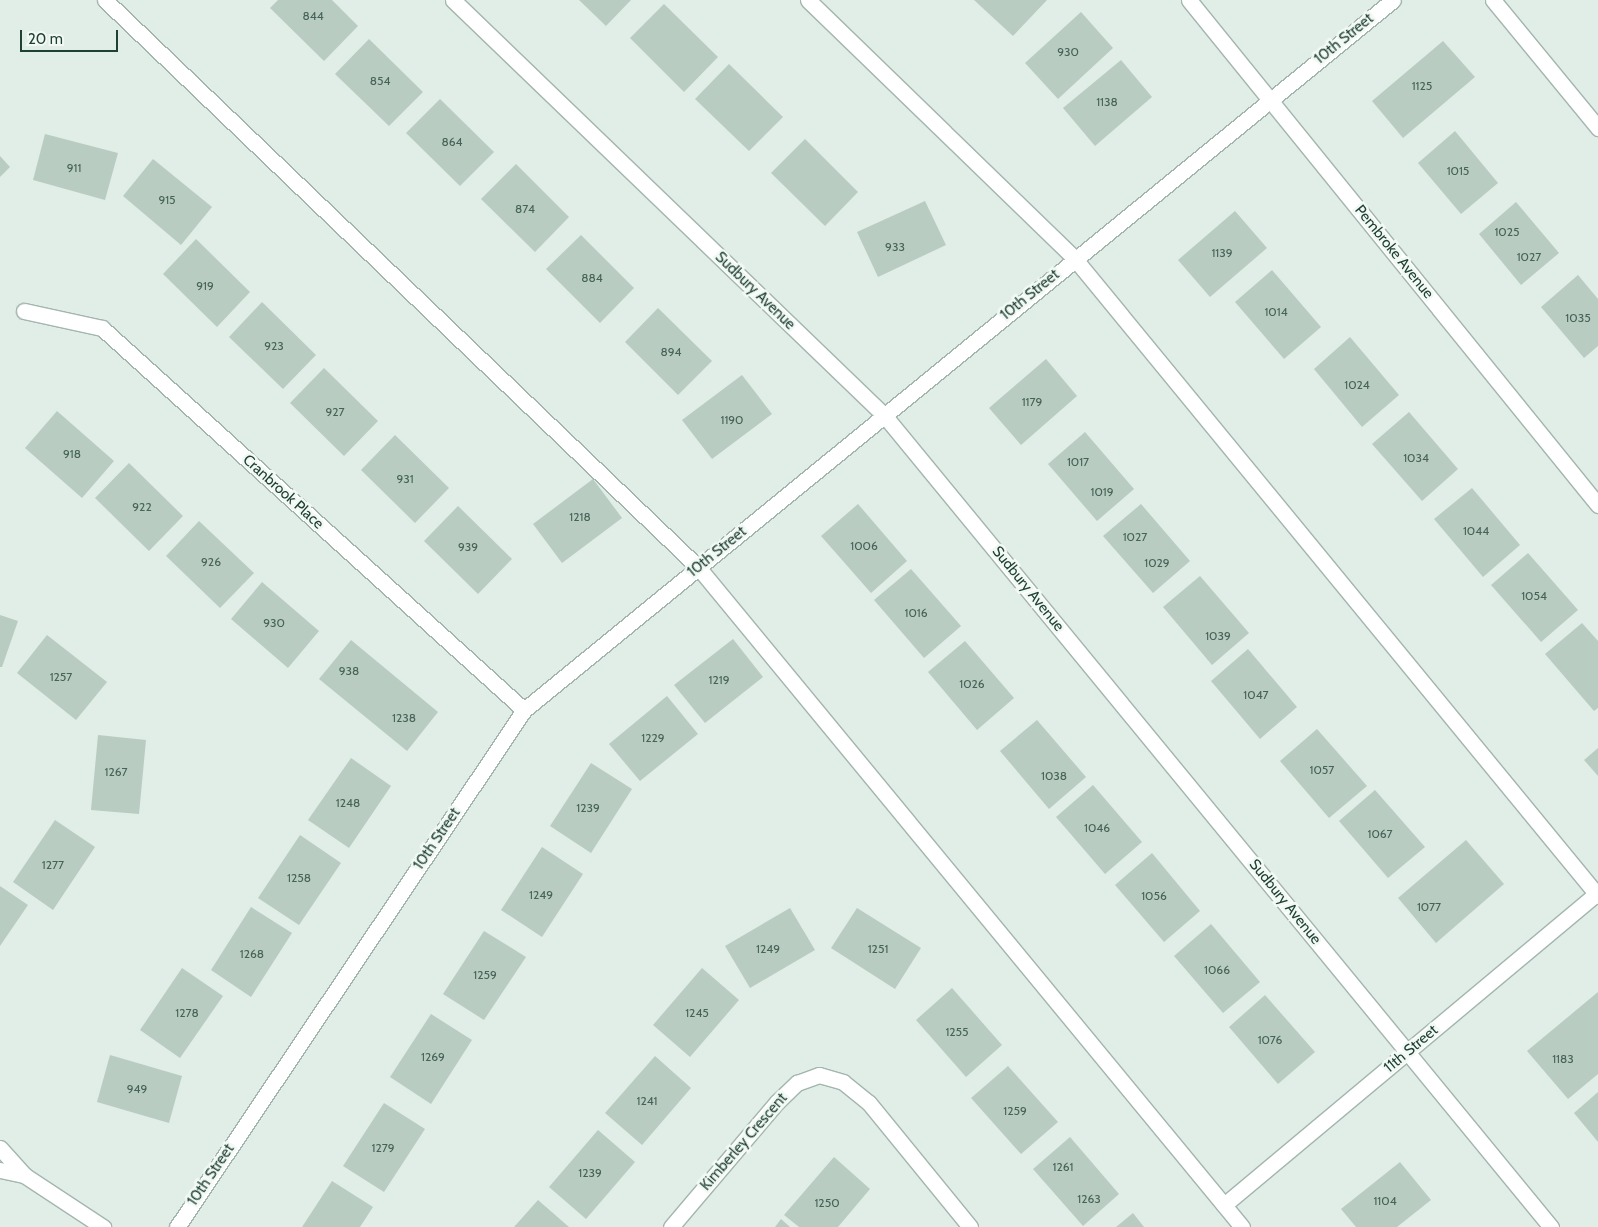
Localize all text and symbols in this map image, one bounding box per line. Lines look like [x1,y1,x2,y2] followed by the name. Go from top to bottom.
[302,9,324,23] house number: 844
[1311,10,1377,68] street label: 10th Street
[22,20,120,52] scale bar
[28,30,63,48] text: 20 m
[1057,45,1079,59] house number: 930
[370,74,390,88] house number: 854
[1412,79,1432,93] house number: 1125
[1096,95,1118,109] house number: 1138
[441,135,463,149] house number: 864
[67,161,81,175] house number: 911
[1447,164,1469,178] house number: 1015
[158,193,176,207] house number: 915
[515,202,535,216] house number: 874
[1351,202,1437,302] street label: Pembroke Avenue
[1494,225,1520,239] house number: 1025
[885,240,905,254] house number: 933
[1211,246,1233,260] house number: 1139
[711,248,799,334] street label: Sudbury Avenue
[1517,250,1541,264] house number: 1027
[997,266,1063,324] street label: 10th Street
[581,271,603,285] house number: 884
[196,279,214,293] house number: 919
[1264,305,1288,319] house number: 1014
[1565,311,1591,325] house number: 1035
[264,339,284,353] house number: 923
[660,345,682,359] house number: 894
[1344,378,1370,392] house number: 1024
[1022,395,1042,409] house number: 1179
[325,405,345,419] house number: 927
[720,413,744,427] house number: 1190
[63,447,81,461] house number: 918
[239,451,327,533] street label: Cranbrook Place
[1403,451,1429,465] house number: 1034
[1067,455,1089,469] house number: 1017
[396,472,414,486] house number: 931
[1090,485,1114,499] house number: 1019
[132,500,152,514] house number: 922
[569,510,591,524] house number: 1218
[684,523,750,581] street label: 10th Street
[1463,524,1489,538] house number: 1044
[1123,530,1147,544] house number: 1027
[850,539,878,553] house number: 1006
[458,540,478,554] house number: 939
[988,543,1068,635] street label: Sudbury Avenue
[201,555,221,569] house number: 926
[1144,556,1170,570] house number: 1029
[1521,589,1547,603] house number: 1054
[904,606,928,620] house number: 1016
[263,616,285,630] house number: 930
[1205,629,1231,643] house number: 1039
[339,664,359,678] house number: 938
[50,670,72,684] house number: 1257
[709,673,729,687] house number: 1219
[959,677,985,691] house number: 1026
[1243,688,1269,702] house number: 1047
[392,711,416,725] house number: 1238
[641,731,665,745] house number: 1229
[1310,763,1334,777] house number: 1057
[105,765,127,779] house number: 1267
[1041,769,1067,783] house number: 1038
[336,796,360,810] house number: 1248
[576,801,600,815] house number: 1239
[410,805,464,873] street label: 10th Street
[1084,821,1110,835] house number: 1046
[1367,827,1393,841] house number: 1067
[1245,856,1325,948] street label: Sudbury Avenue
[42,858,64,872] house number: 1277
[287,871,311,885] house number: 1258
[529,888,553,902] house number: 1249
[1141,889,1167,903] house number: 1056
[1417,900,1441,914] house number: 1077
[756,942,780,956] house number: 1249
[868,942,888,956] house number: 1251
[240,947,264,961] house number: 1268
[1204,963,1230,977] house number: 1066
[473,968,497,982] house number: 1259
[175,1006,199,1020] house number: 1278
[685,1006,709,1020] house number: 1245
[1380,1021,1442,1077] street label: 11th Street
[945,1025,969,1039] house number: 1255
[1258,1033,1282,1047] house number: 1076
[421,1050,445,1064] house number: 1269
[1552,1052,1574,1066] house number: 1183
[127,1082,147,1096] house number: 949
[697,1090,791,1194] street label: Kimberley Crescent
[636,1094,658,1108] house number: 1241
[1003,1104,1027,1118] house number: 1259
[184,1141,238,1209] street label: 10th Street
[371,1141,395,1155] house number: 1279
[1053,1160,1073,1174] house number: 1261
[578,1166,602,1180] house number: 1239
[1077,1192,1101,1206] house number: 1263
[1373,1194,1397,1208] house number: 1104
[814,1196,840,1210] house number: 1250

